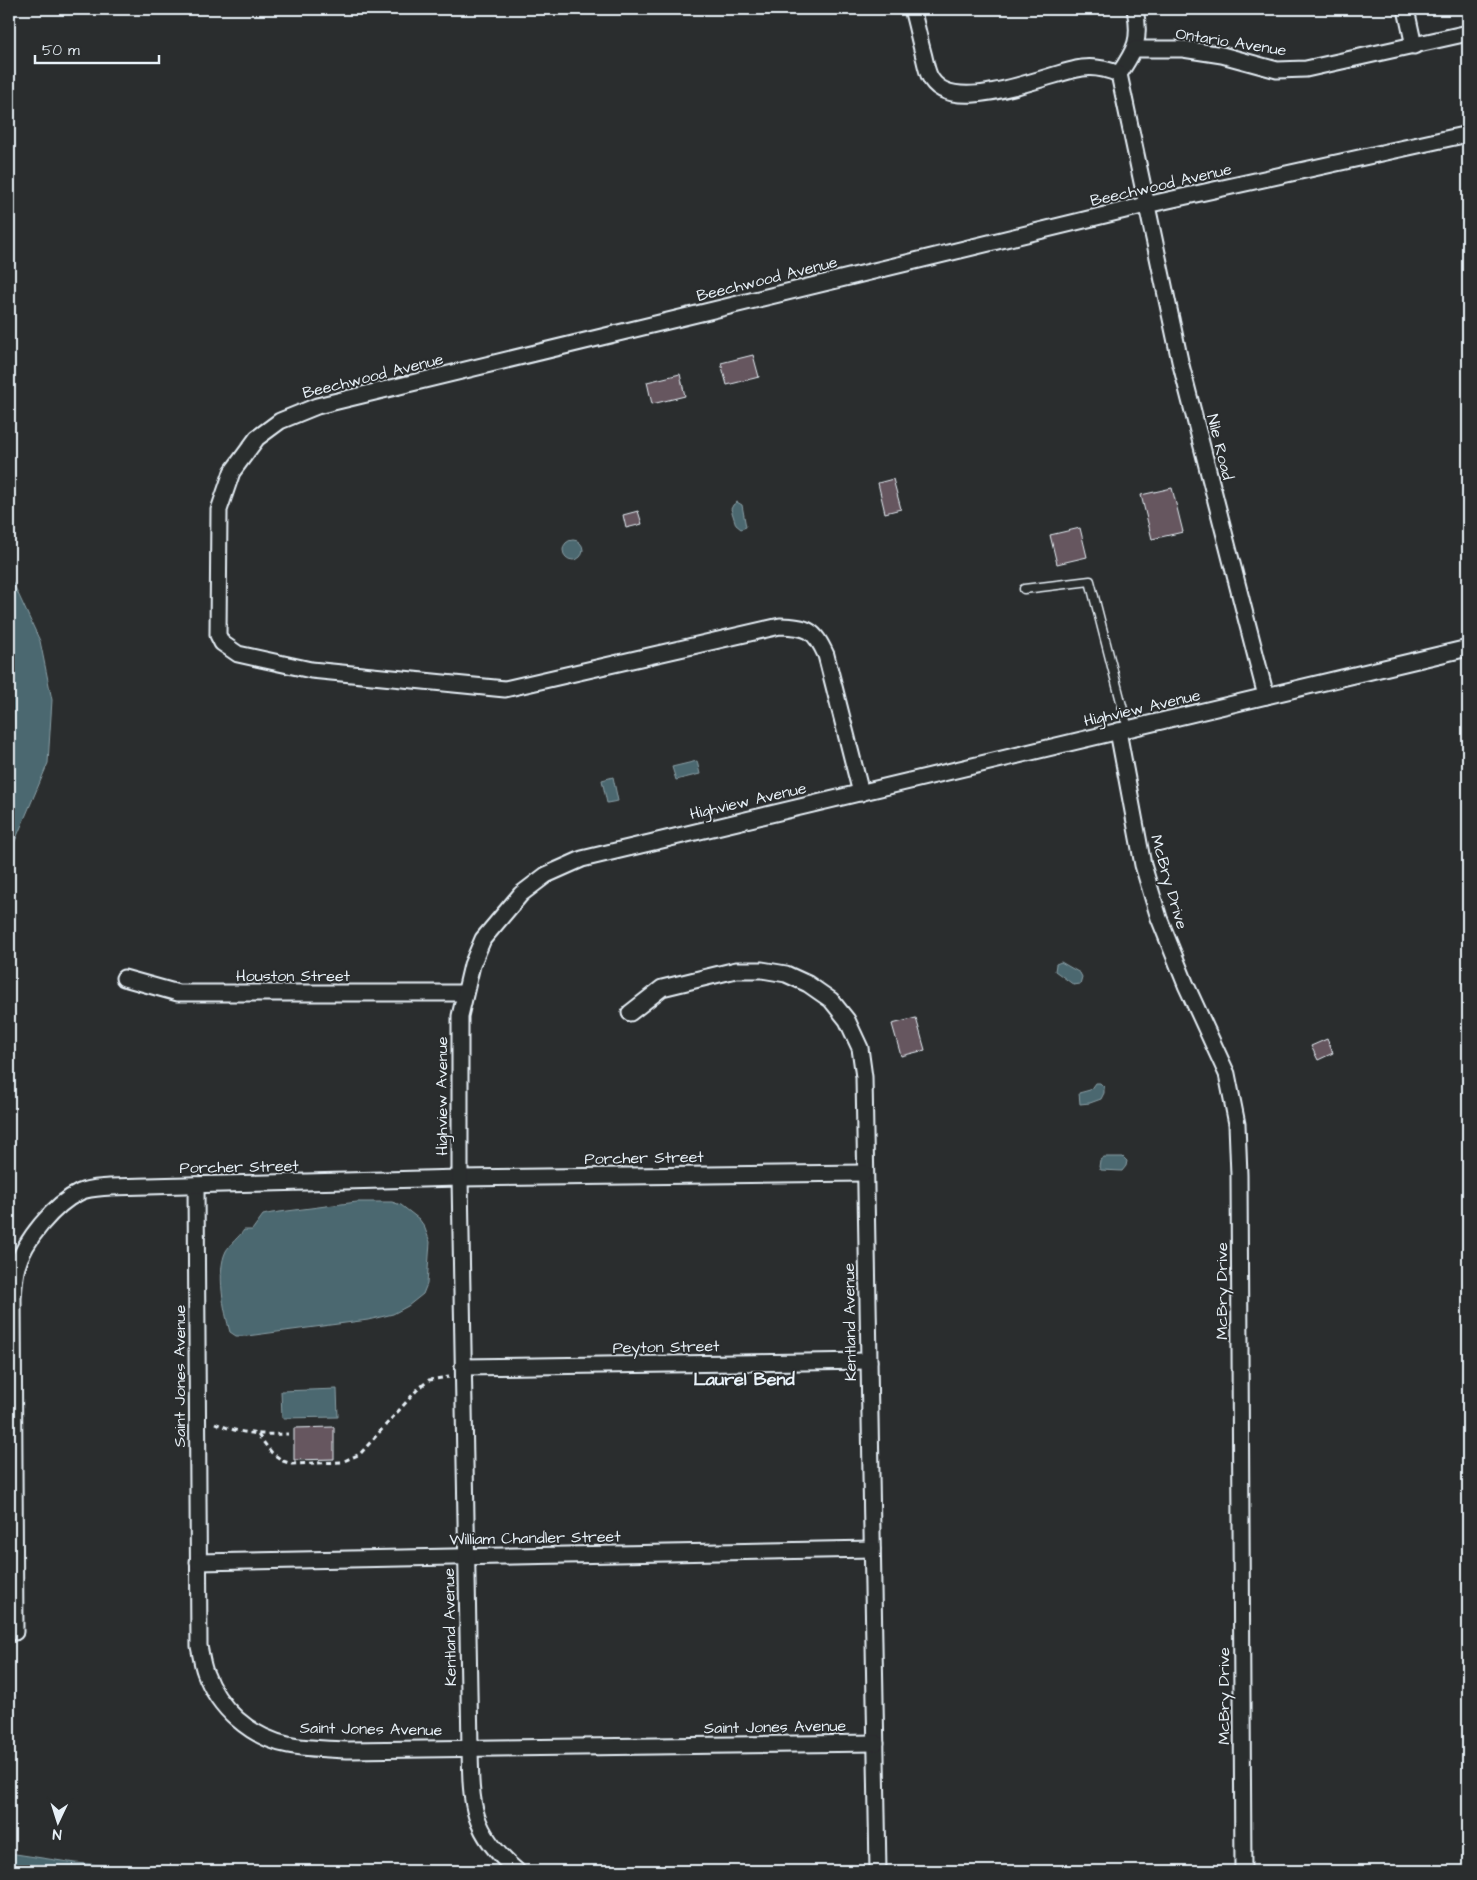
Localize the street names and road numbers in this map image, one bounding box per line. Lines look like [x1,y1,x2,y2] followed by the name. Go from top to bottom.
[1174,22,1288,62] street label: Ontario Avenue
[1088,158,1234,212] street label: Beechwood Avenue
[694,251,840,307] street label: Beechwood Avenue
[300,348,446,404] street label: Beechwood Avenue
[1201,412,1239,482] street label: Nile Road
[1082,684,1203,733] street label: Highview Avenue
[688,777,809,826] street label: Highview Avenue
[1144,832,1193,932] street label: McBry Drive
[236,965,351,987] street label: Houston Street
[431,1036,454,1155] street label: Highview Avenue
[584,1146,704,1170] street label: Porcher Street
[179,1155,299,1179] street label: Porcher Street
[1211,1242,1234,1340] street label: McBry Drive
[838,1262,862,1381] street label: Kentland Avenue
[169,1305,191,1447] street label: Saint Jones Avenue
[612,1335,720,1360] street label: Peyton Street
[449,1525,621,1550] street label: William Chandler Street
[438,1567,462,1686] street label: Kentland Avenue
[1213,1647,1236,1745] street label: McBry Drive
[704,1715,847,1739] street label: Saint Jones Avenue
[300,1717,443,1741] street label: Saint Jones Avenue

